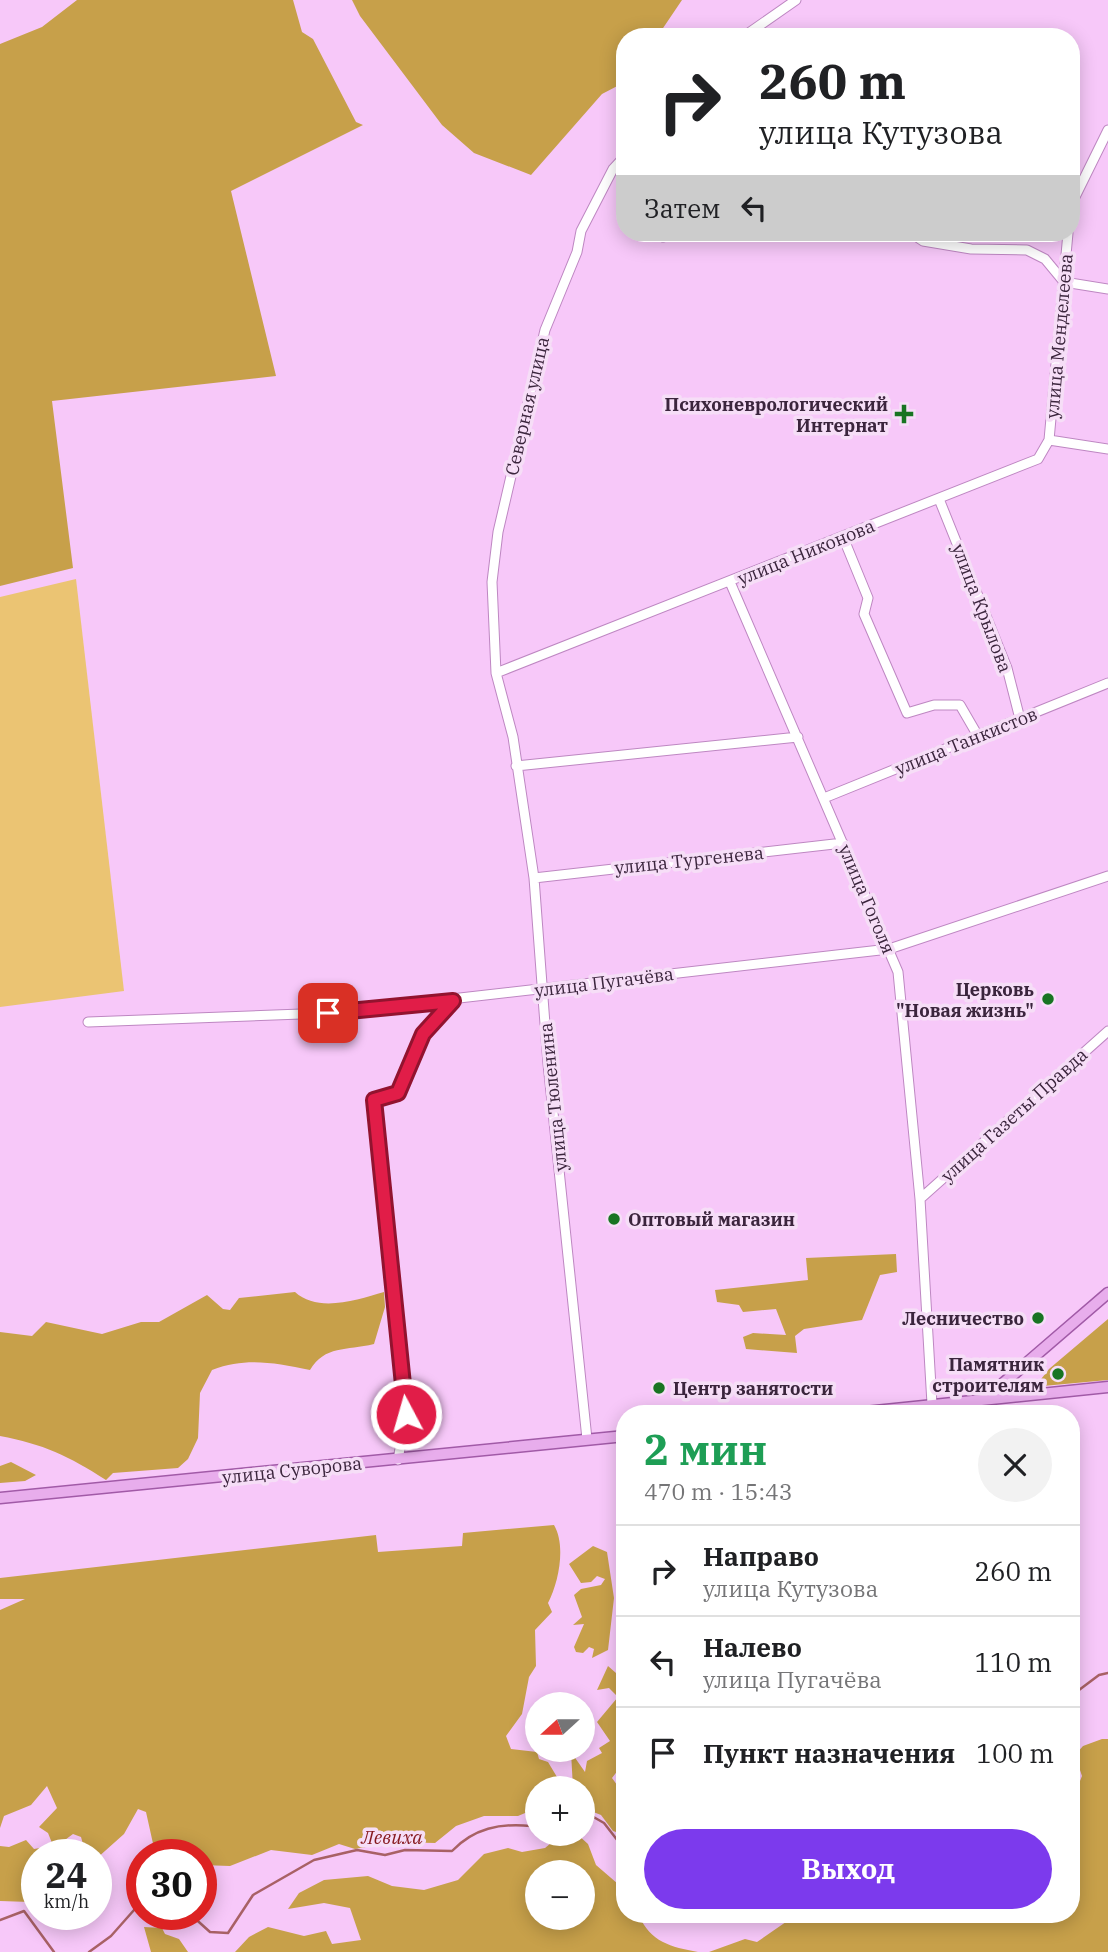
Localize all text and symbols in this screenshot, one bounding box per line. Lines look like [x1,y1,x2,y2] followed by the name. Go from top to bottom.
[759,49,906,112] text: 260 m
[644,56,735,147] icon: right
[759,111,1003,153] text: улица Кутузова
[735,189,773,227] icon: left
[644,191,721,225] text: Затем
[1040,252,1078,419] street label: улица Менделеева
[500,334,554,478] street label: Северная улица
[665,393,888,437] place label: Психоневрологический Интернат
[894,404,914,424] marker: Психоневрологический Интернат
[734,514,878,590] street label: улица Никонова
[947,540,1017,676] street label: улица Крылова
[891,702,1041,780] street label: улица Танкистов
[613,841,765,879] street label: улица Тургенева
[834,841,900,957] street label: улица Гоголя
[533,962,675,1002] street label: улица Пугачёва
[896,978,1034,1022] place label: Церковь "Новая жизнь"
[298,983,358,1043] pin
[1040,991,1056,1007] marker: Церковь "Новая жизнь"
[309,994,347,1032] icon: arrive
[534,1021,572,1173] street label: улица Тюленина
[936,1043,1092,1187] street label: улица Газеты Правда
[628,1208,795,1231] place label: Оптовый магазин
[606,1211,622,1227] marker: Оптовый магазин
[902,1307,1024,1330] place label: Лесничество
[1030,1310,1046,1326] marker: Лесничество
[932,1353,1044,1397] place label: Памятник строителям
[1050,1366,1066,1382] marker: Памятник строителям
[369,1377,443,1451] position arrow
[673,1377,833,1400] place label: Центр занятости
[651,1380,667,1396] marker: Центр занятости
[644,1422,767,1477] text: 2 мин
[978,1428,1052,1502] button: close
[221,1451,363,1489] street label: улица Суворова
[644,1476,793,1506] text: 470 m · 15:43
[703,1539,819,1573] text: Направо
[644,1552,682,1590] icon: right
[974,1554,1052,1588] text: 260 m
[703,1573,878,1603] text: улица Кутузова
[703,1630,802,1664] text: Налево
[644,1643,682,1681] icon: left
[974,1645,1052,1679] text: 110 m
[703,1664,882,1694] text: улица Пугачёва
[525,1692,595,1762] north arrow
[525,1692,595,1930] map controls
[644,1734,682,1772] icon: arrive
[703,1736,955,1770] text: Пункт назначения
[976,1736,1054,1770] text: 100 m
[525,1776,595,1846] button: +
[360,1825,423,1849] water label: Левиха
[644,1829,1052,1909] button: Выход
[126,1839,217,1930] speed limit sign: 30
[45,1852,88,1898] text: 24
[525,1860,595,1930] button: −
[44,1890,89,1913] text: km/h

